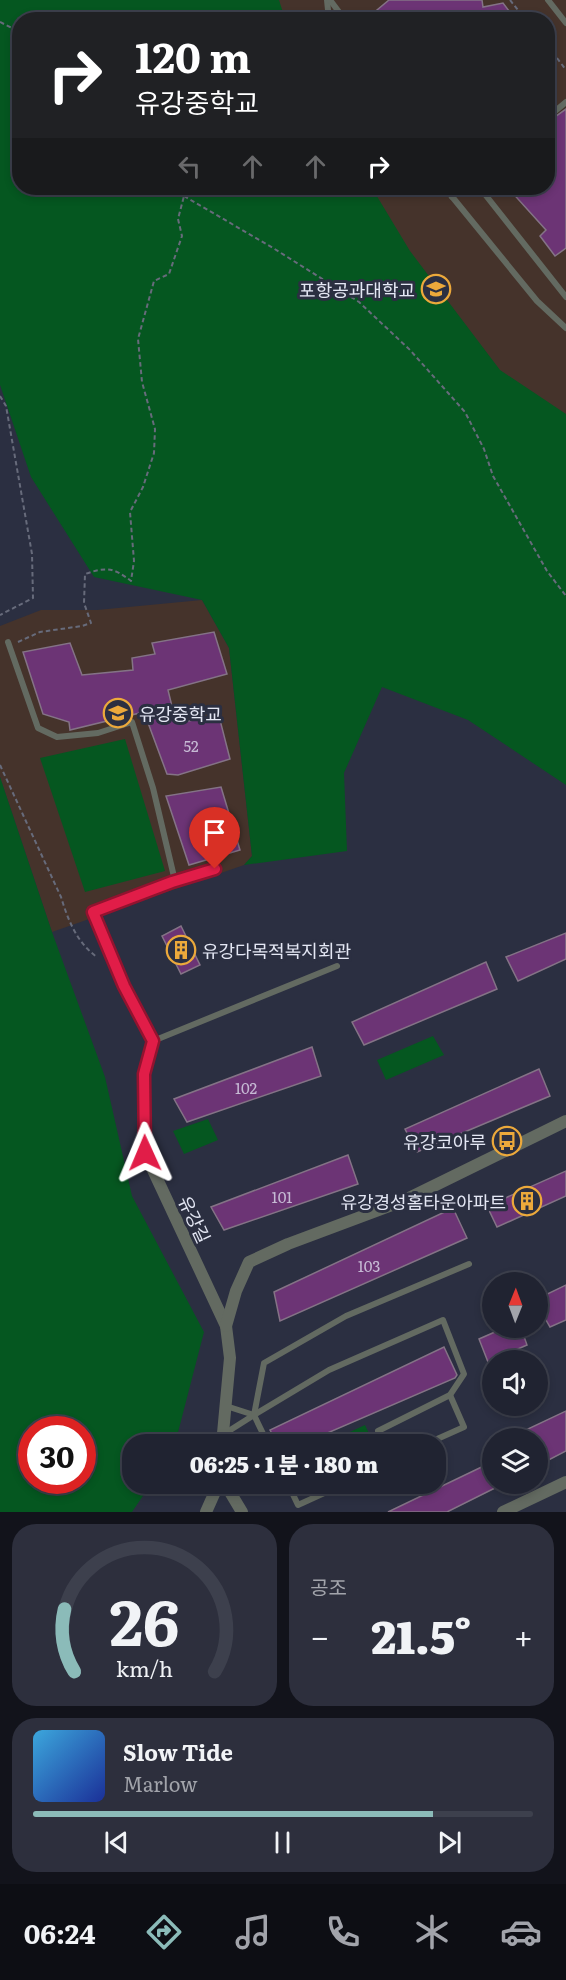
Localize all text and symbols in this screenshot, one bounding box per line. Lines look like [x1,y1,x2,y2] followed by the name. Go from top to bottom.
[135,24,251,86] text: 120 m
[36,36,114,114] icon: right
[135,81,259,121] text: 유강중학교
[173,150,206,183] icon: left
[236,150,269,183] icon: ahead
[299,150,332,183] icon: ahead
[362,150,395,183] icon: right
[420,273,452,305] school or university icon: 포항공과대학교
[299,276,415,303] place label: 포항공과대학교
[102,697,134,729] school or university icon: 유강중학교
[139,700,222,727] place label: 유강중학교
[183,734,199,757] house number: 52
[189,807,240,869] pin
[198,816,231,849] icon: arrive
[165,934,197,966] building icon: 유강다목적복지회관
[202,937,351,964] place label: 유강다목적복지회관
[235,1076,258,1099] house number: 102
[113,1121,177,1185] position arrow
[491,1125,523,1157] bus stop icon: 유강코아루
[403,1128,486,1155] place label: 유강코아루
[272,1185,292,1208] house number: 101
[511,1185,543,1217] building icon: 유강경성홈타운아파트
[340,1188,506,1215] place label: 유강경성홈타운아파트
[172,1191,218,1247] street label: 유강길
[358,1254,380,1277] house number: 103
[482,1272,548,1338] north arrow
[482,1272,548,1494] map controls
[482,1350,548,1416] button: sound
[18,1416,96,1494] speed limit sign: 30
[482,1428,548,1494] button: layers
[190,1447,378,1480] text: 06:25 · 1 분 · 180 m
[310,1571,347,1601] text: 공조
[110,1573,179,1665] text: 26
[371,1601,472,1668] text: 21.5°
[310,1610,329,1659] text: −
[514,1610,533,1659] text: +
[116,1652,173,1684] text: km/h
[123,1735,233,1768] text: Slow Tide
[123,1768,198,1798] text: Marlow
[100,1826,133,1859] icon: previous
[266,1826,299,1859] icon: pause
[433,1826,466,1859] icon: next
[143,1911,185,1953] icon: directions
[232,1911,274,1953] icon: music
[322,1911,364,1953] icon: phone
[411,1911,453,1953] icon: climate
[500,1911,542,1953] icon: car
[24,1912,96,1952] text: 06:24

